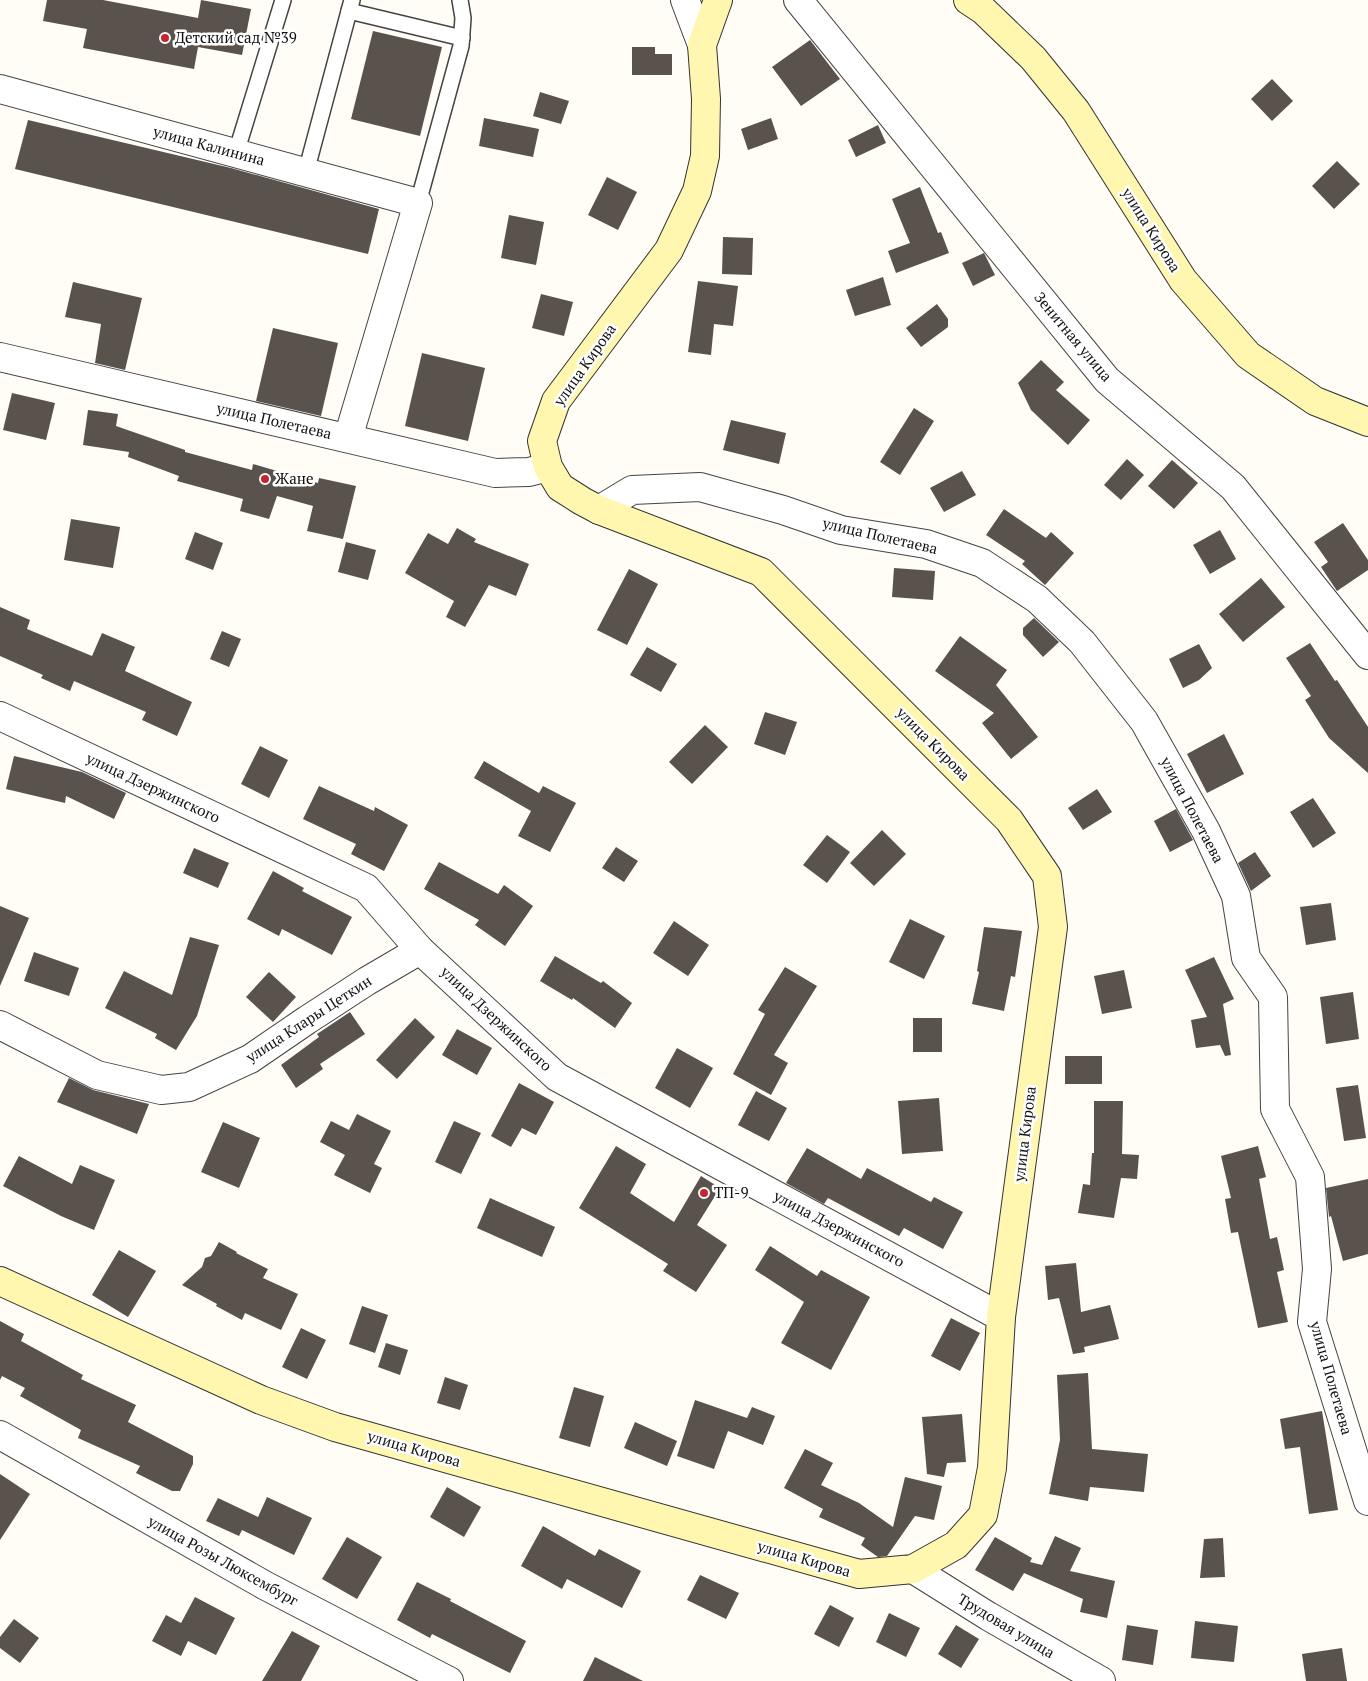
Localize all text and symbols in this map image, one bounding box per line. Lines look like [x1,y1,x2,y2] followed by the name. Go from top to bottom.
[175,27,297,47] place label: Детский сад №39
[159,32,171,44] marker: Детский сад №39
[150,120,268,170] street label: улица Калинина
[1117,183,1186,276] street label: улица Кирова
[1030,287,1117,386] street label: Зенитная улица
[548,319,620,410] street label: улица Кирова
[214,397,334,443] street label: улица Полетаева
[275,468,314,488] place label: Жане
[259,473,271,485] marker: Жане
[820,512,940,558] street label: улица Полетаева
[892,702,975,785] street label: улица Кирова
[82,747,224,827] street label: улица Дзержинского
[1156,752,1229,866] street label: улица Полетаева
[436,961,557,1075] street label: улица Дзержинского
[241,970,375,1067] street label: улица Клары Цеткин
[1008,1085,1040,1184] street label: улица Кирова
[714,1182,748,1202] place label: ТП-9
[770,1185,908,1271] street label: улица Дзержинского
[698,1187,710,1199] marker: ТП-9
[1306,1318,1358,1437] street label: улица Полетаева
[364,1425,464,1471] street label: улица Кирова
[144,1510,303,1610] street label: улица Розы Люксембург
[754,1535,854,1581] street label: улица Кирова
[954,1588,1059,1662] street label: Трудовая улица

